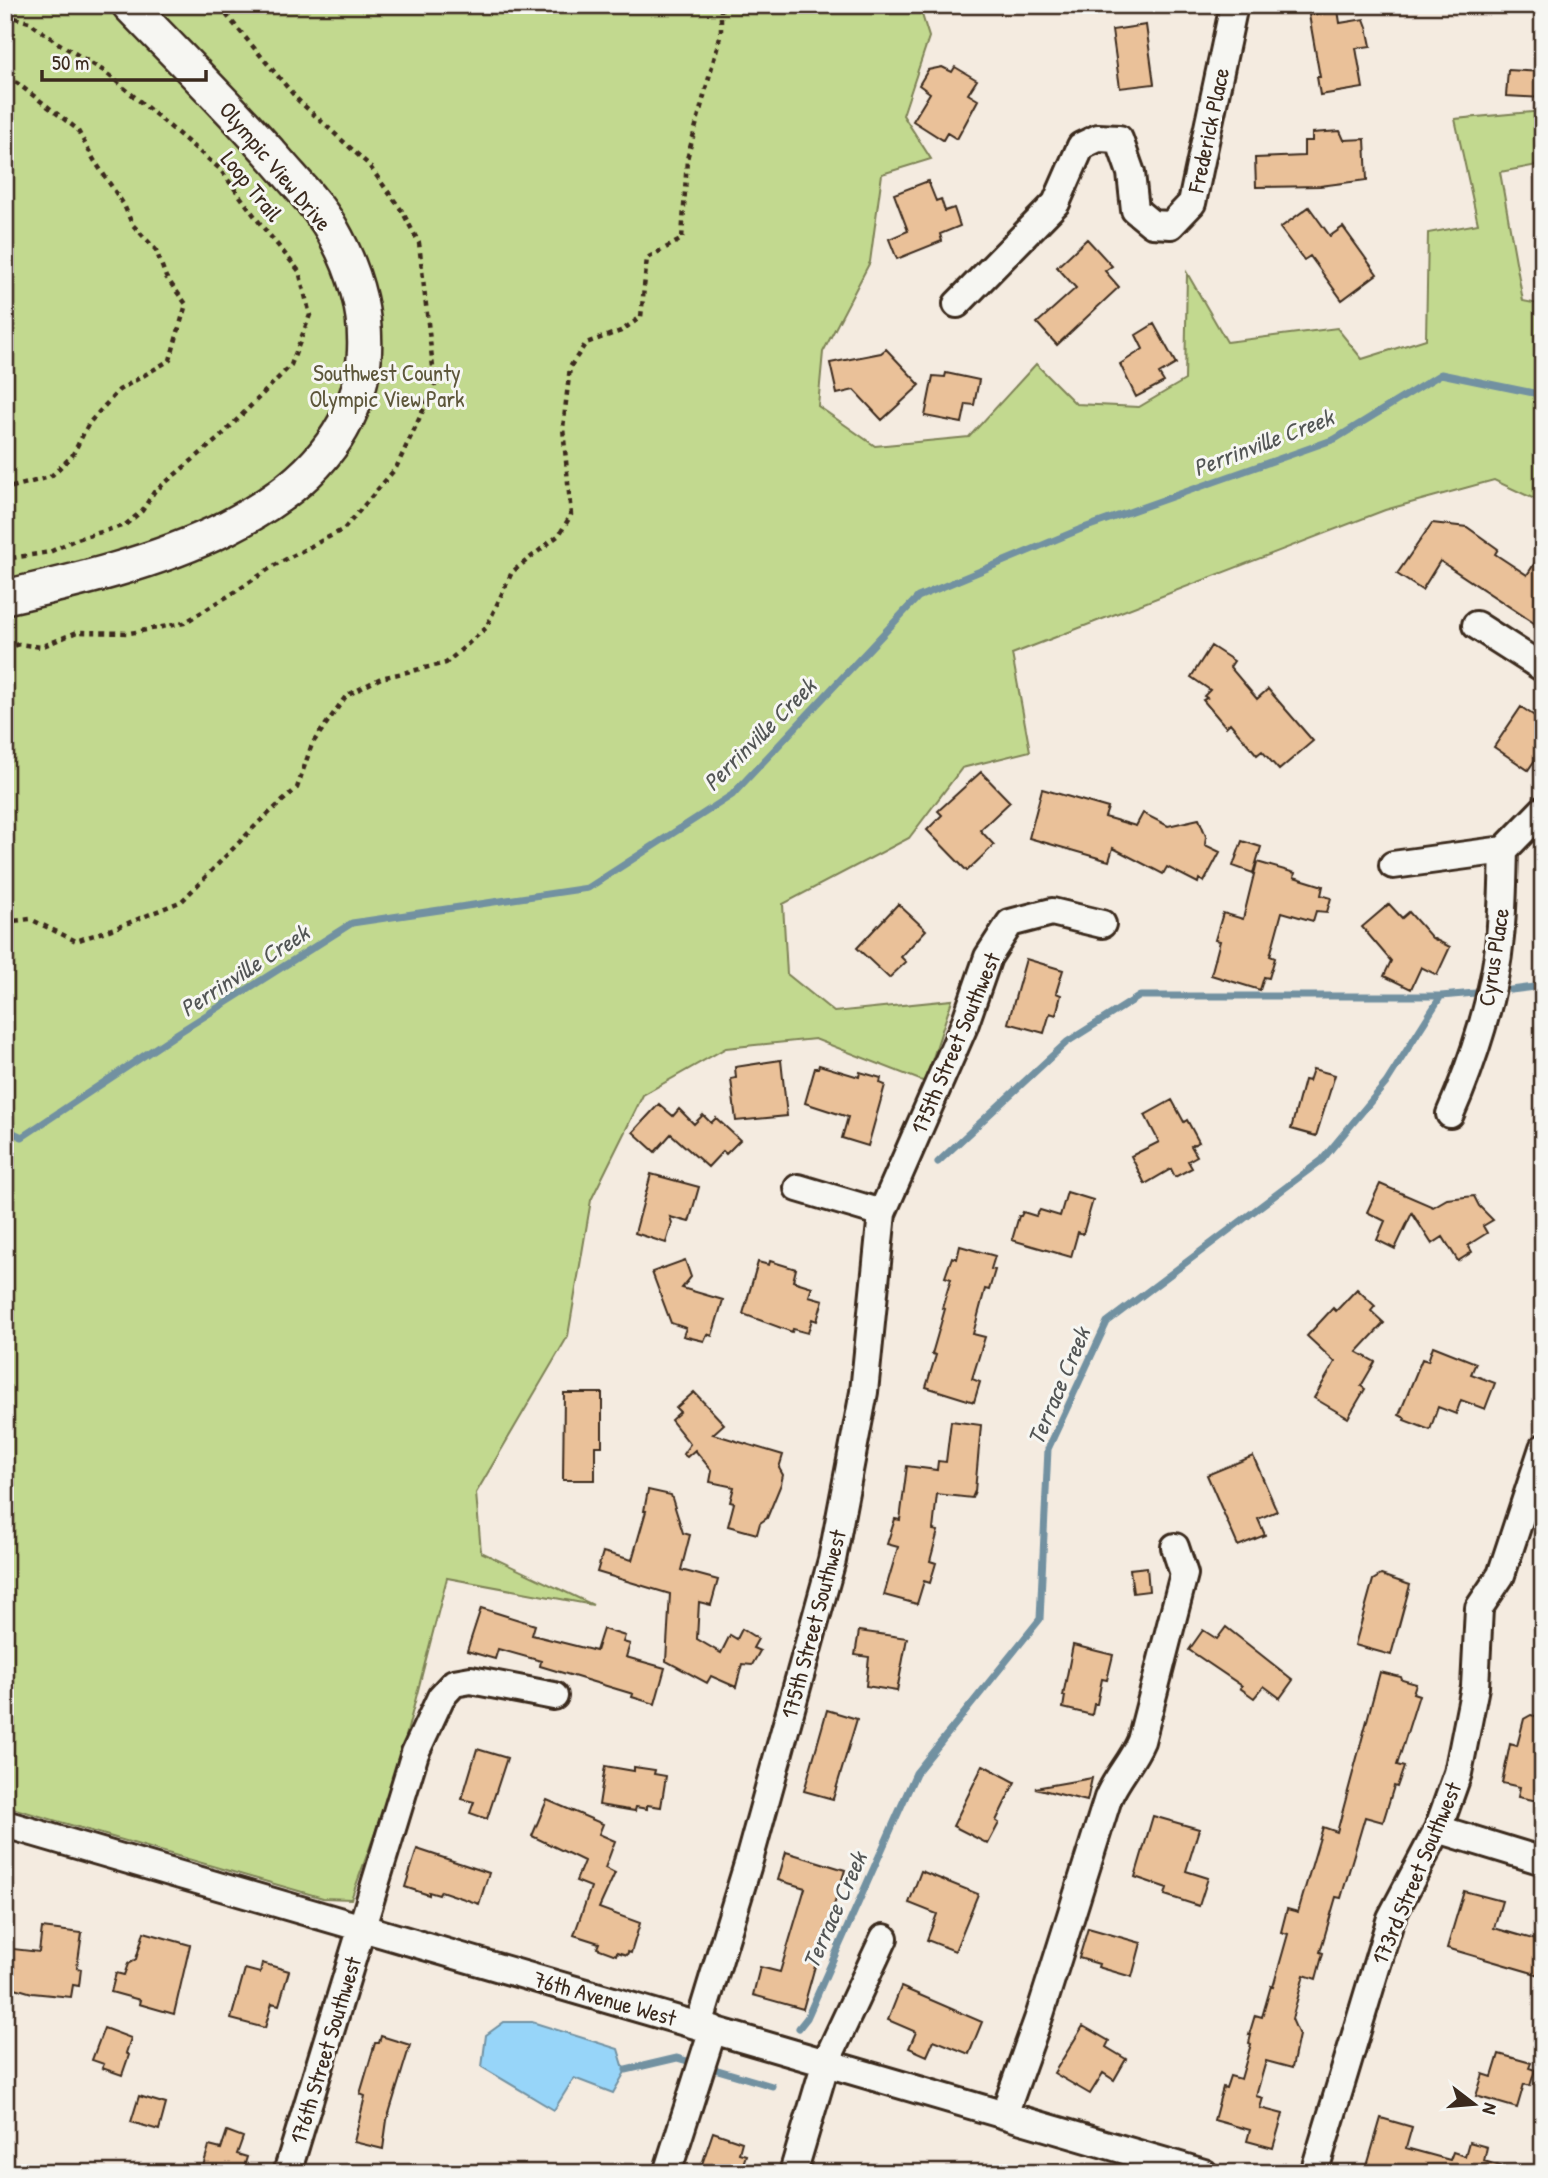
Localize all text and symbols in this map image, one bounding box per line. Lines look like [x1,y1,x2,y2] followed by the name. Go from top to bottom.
[42,38,206,82] scale bar
[52,48,89,77] text: 50 m
[1179,65,1236,196] street label: Frederick Place
[213,95,339,237] street label: Olympic View Drive
[214,144,290,228] street label: Loop Trail
[309,357,465,414] park label: Southwest County Olympic View Park
[1188,400,1340,483] water label: Perrinville Creek
[695,669,824,798] water label: Perrinville Creek
[1470,906,1516,1008] street label: Cyrus Place
[173,915,316,1024] water label: Perrinville Creek
[903,947,1008,1138] street label: 175th Street Southwest
[1019,1321,1098,1450] water label: Terrace Creek
[773,1525,853,1722] street label: 175th Street Southwest
[1364,1776,1469,1969] street label: 173rd Street Southwest
[794,1845,875,1973] water label: Terrace Creek
[282,1952,368,2147] street label: 176th Street Southwest
[530,1963,681,2033] street label: 76th Avenue West
[1440,2070,1510,2140] north arrow
[1476,2100,1504,2117] text: N

